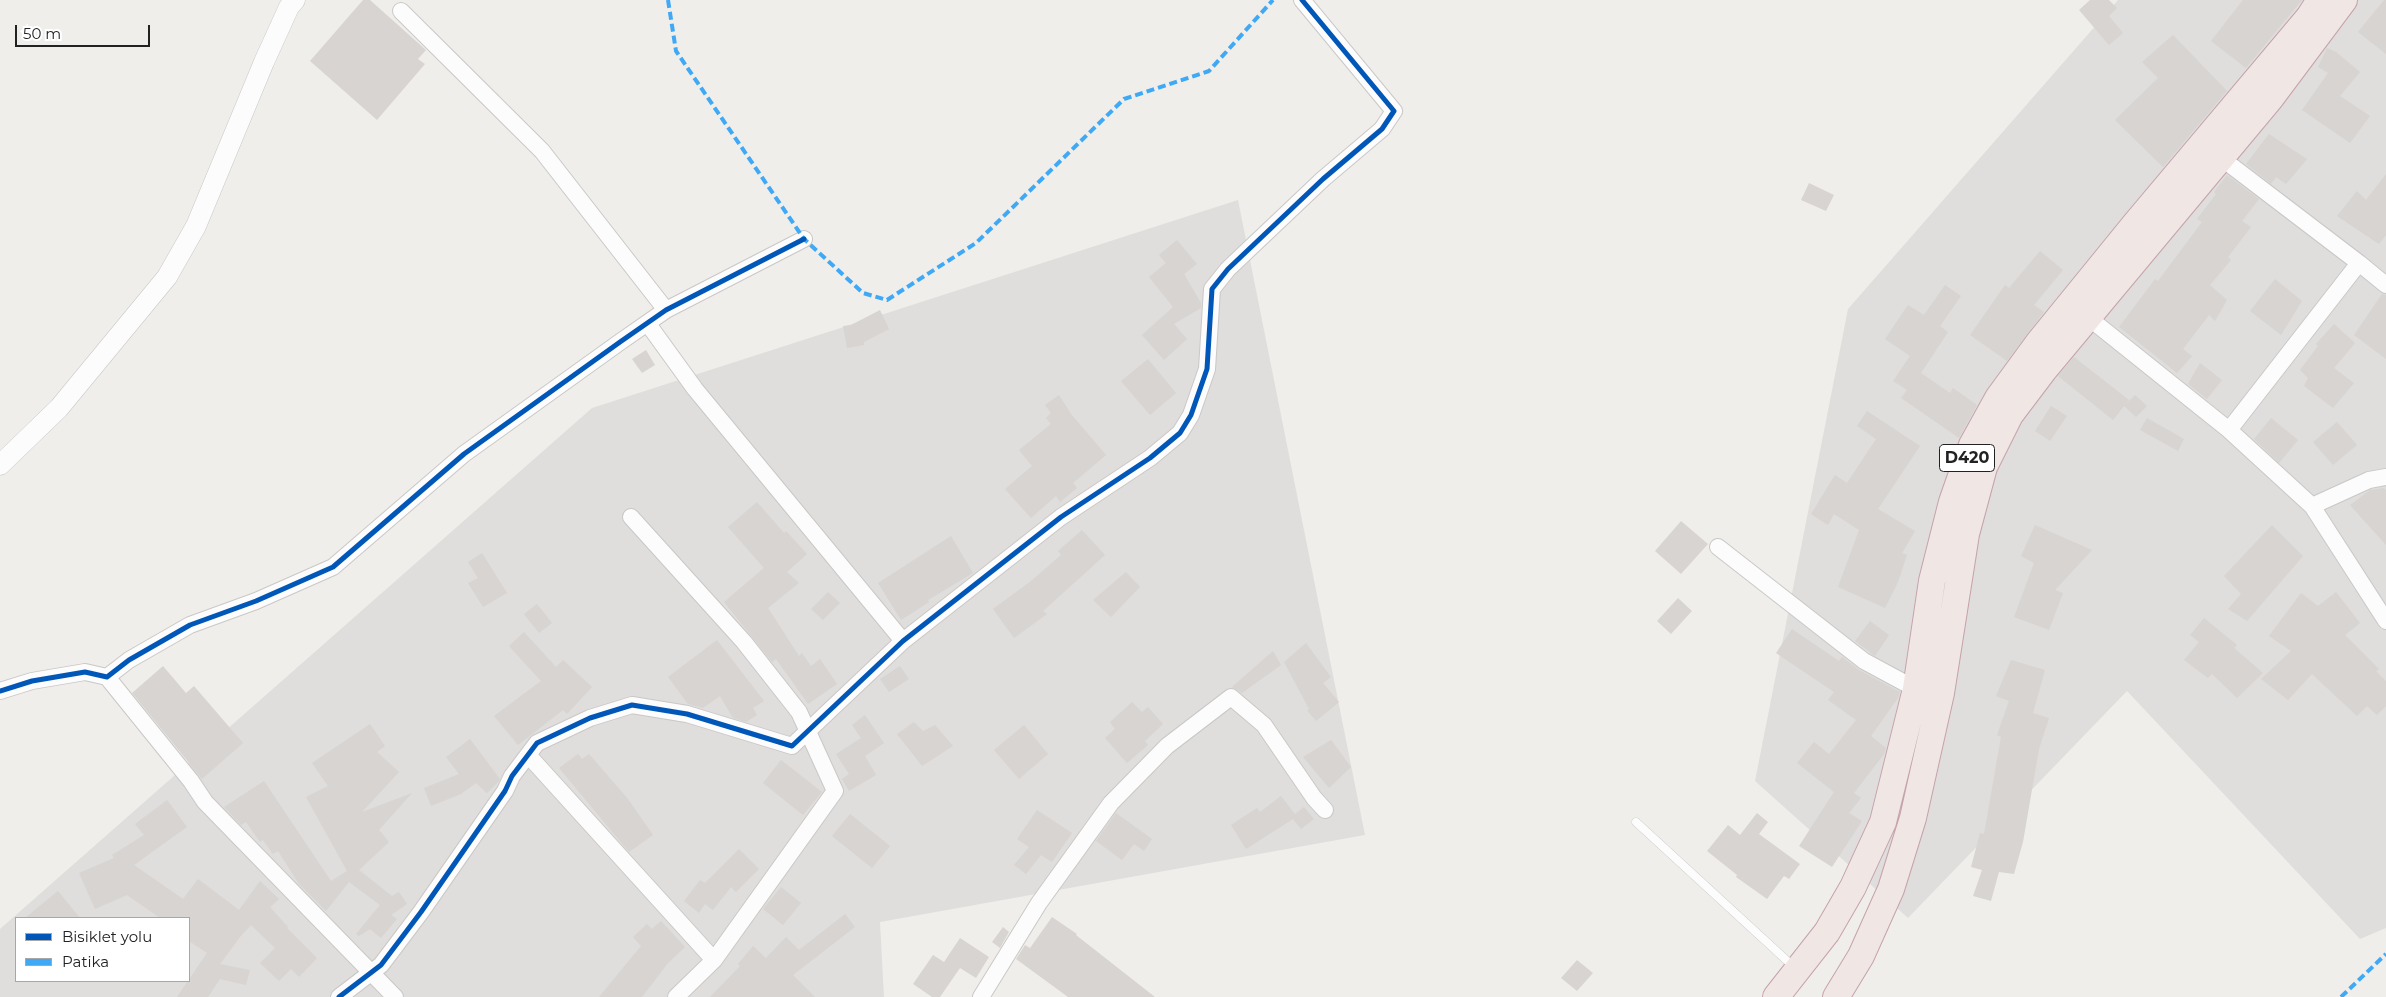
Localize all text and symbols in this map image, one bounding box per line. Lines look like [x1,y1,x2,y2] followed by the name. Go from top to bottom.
[18,15,152,47] scale bar
[23,24,61,43] text: 50 m
[1940,444,1994,472] road number: D420
[15,917,190,982] legend
[62,927,152,946] text: Bisiklet yolu
[62,952,109,971] text: Patika

